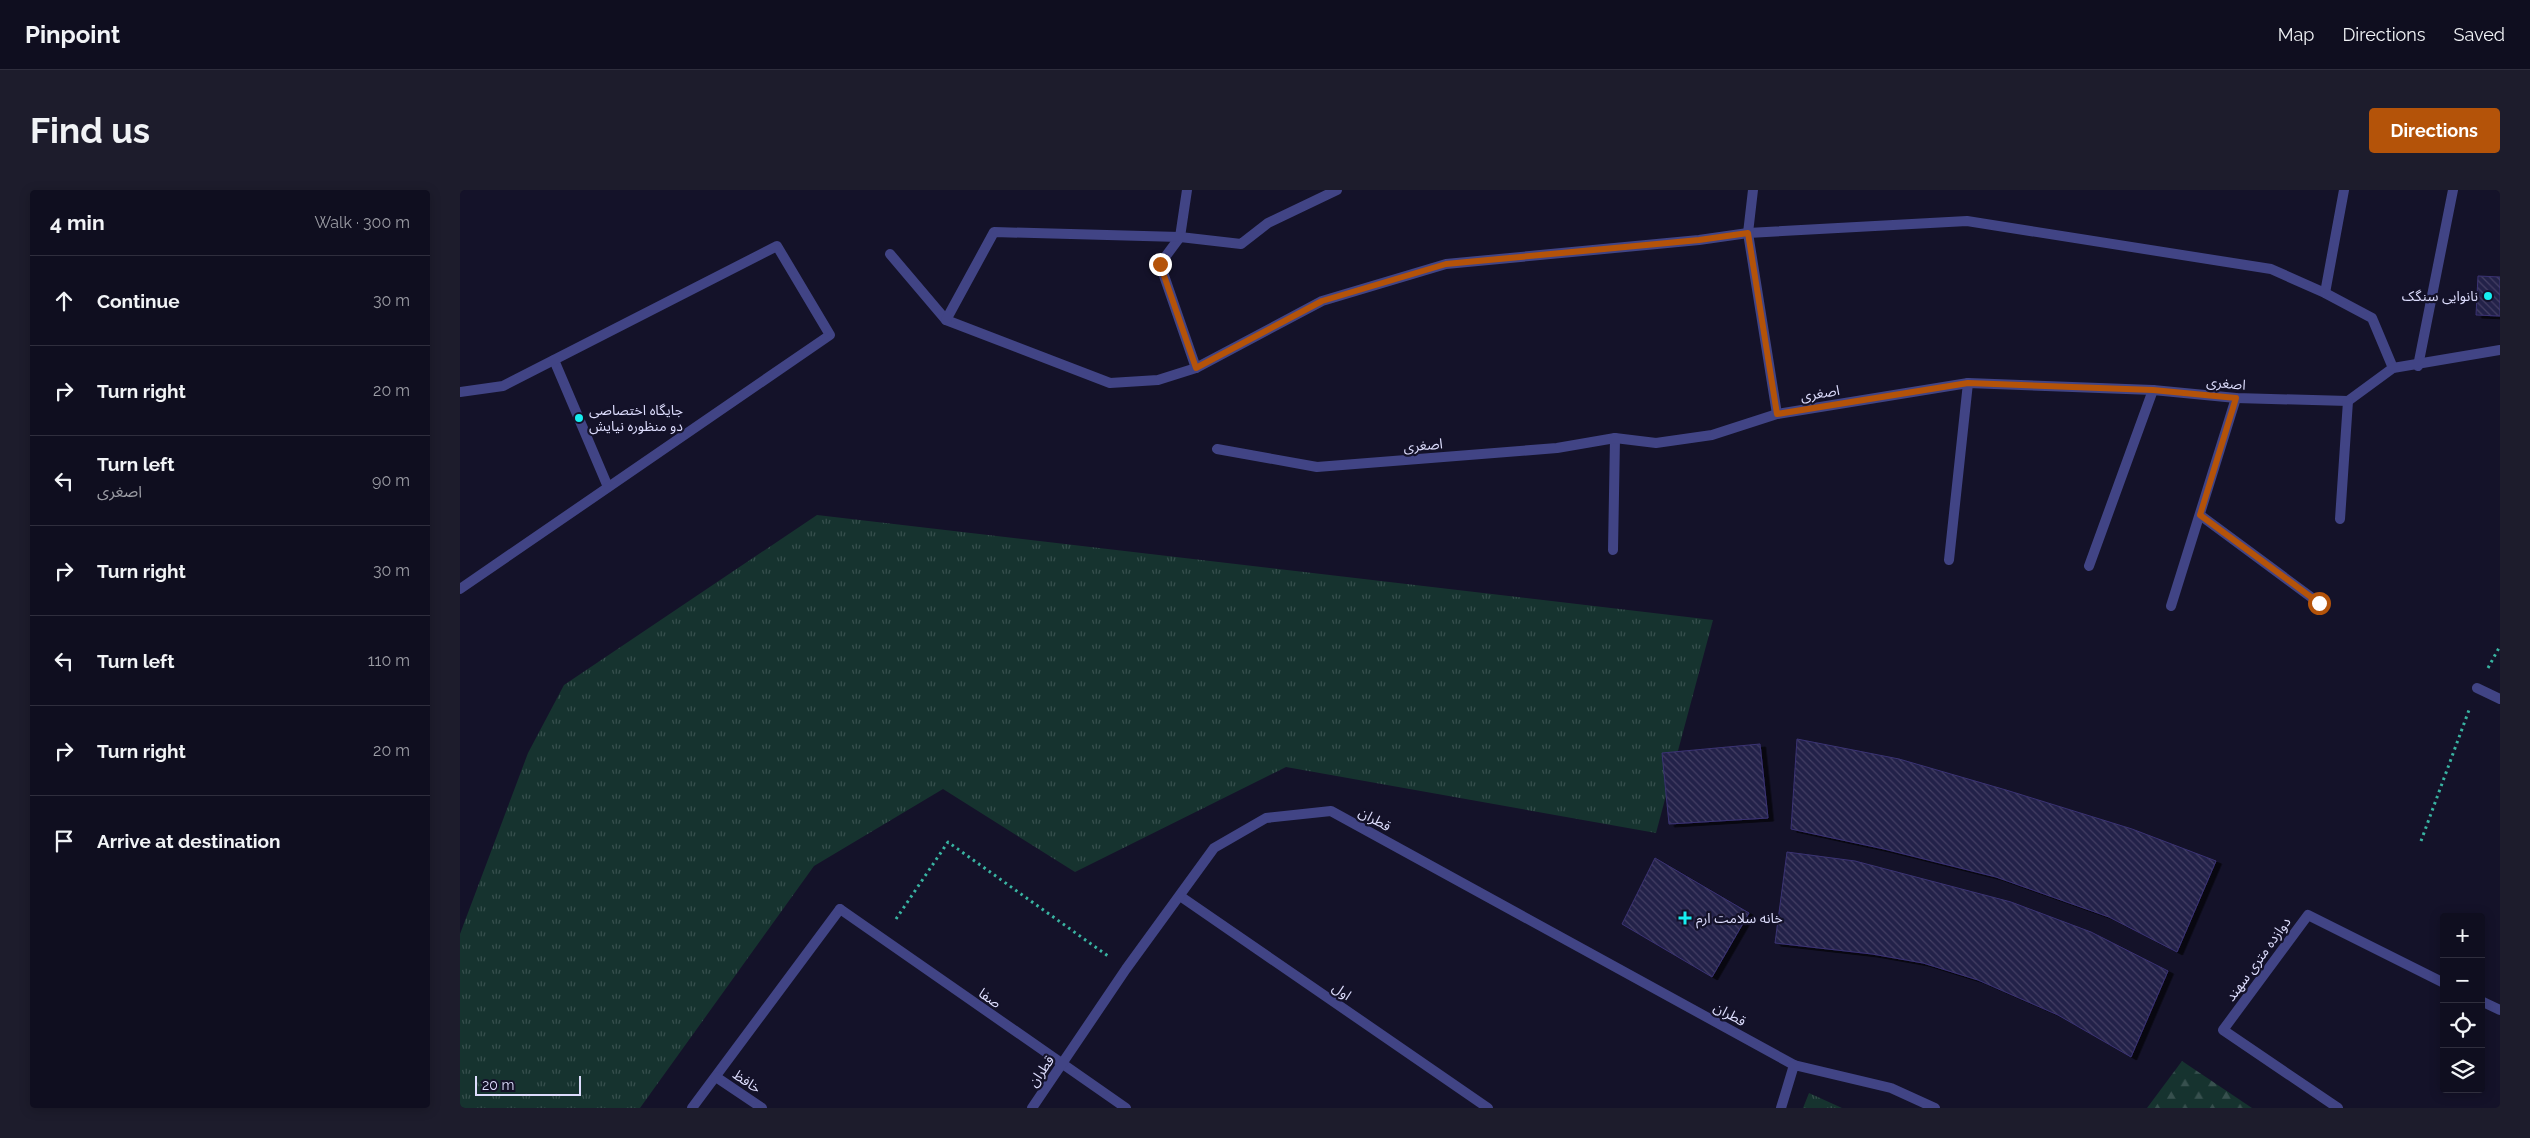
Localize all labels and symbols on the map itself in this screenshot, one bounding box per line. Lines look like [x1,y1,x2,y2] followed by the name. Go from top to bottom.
[1149,253,1172,276] route end
[2402,288,2478,305] place label: نانوایی سنگک
[2482,290,2494,302] marker: نانوایی سنگک
[2206,373,2246,394] street label: اصغری
[1799,382,1841,405] street label: اصغری
[589,402,683,435] place label: جایگاه اختصاصی دو منظوره نیایش
[573,412,585,424] marker: جایگاه اختصاصی دو منظوره نیایش
[1403,435,1443,456] street label: اصغری
[2308,592,2331,615] route start
[1356,804,1394,835] street label: قطران
[1696,910,1783,929] place label: خانه سلامت ارم
[1678,911,1692,925] marker: خانه سلامت ارم
[2222,914,2295,1005] street label: دوازده متری سهند
[1329,979,1355,1004] street label: اول
[976,985,1005,1012] street label: صفا
[1711,999,1749,1030] street label: قطران
[1025,1052,1058,1090] street label: قطران
[730,1066,764,1096] street label: خافظ
[475,1073,581,1096] scale bar

